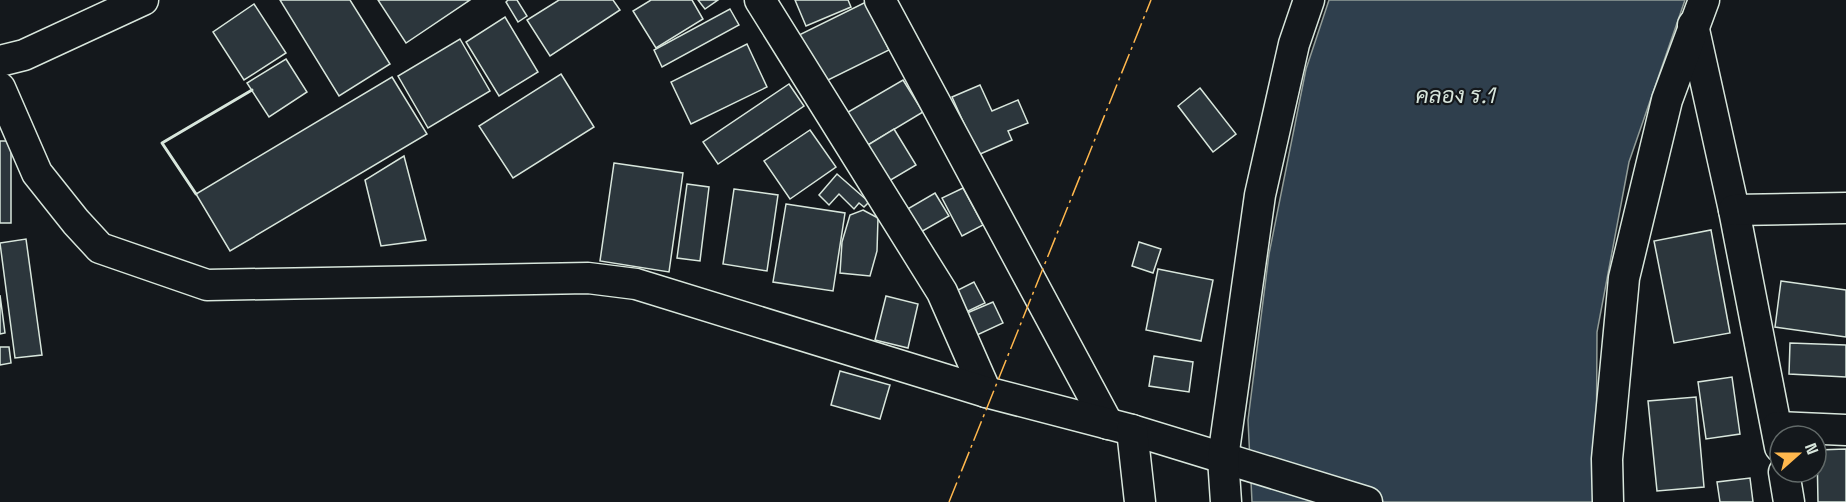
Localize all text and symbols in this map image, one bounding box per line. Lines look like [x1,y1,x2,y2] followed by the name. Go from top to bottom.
[1415,81,1497,109] water label: คลอง ร.1
[1768,424,1828,484] north arrow
[1800,440,1823,458] text: N

